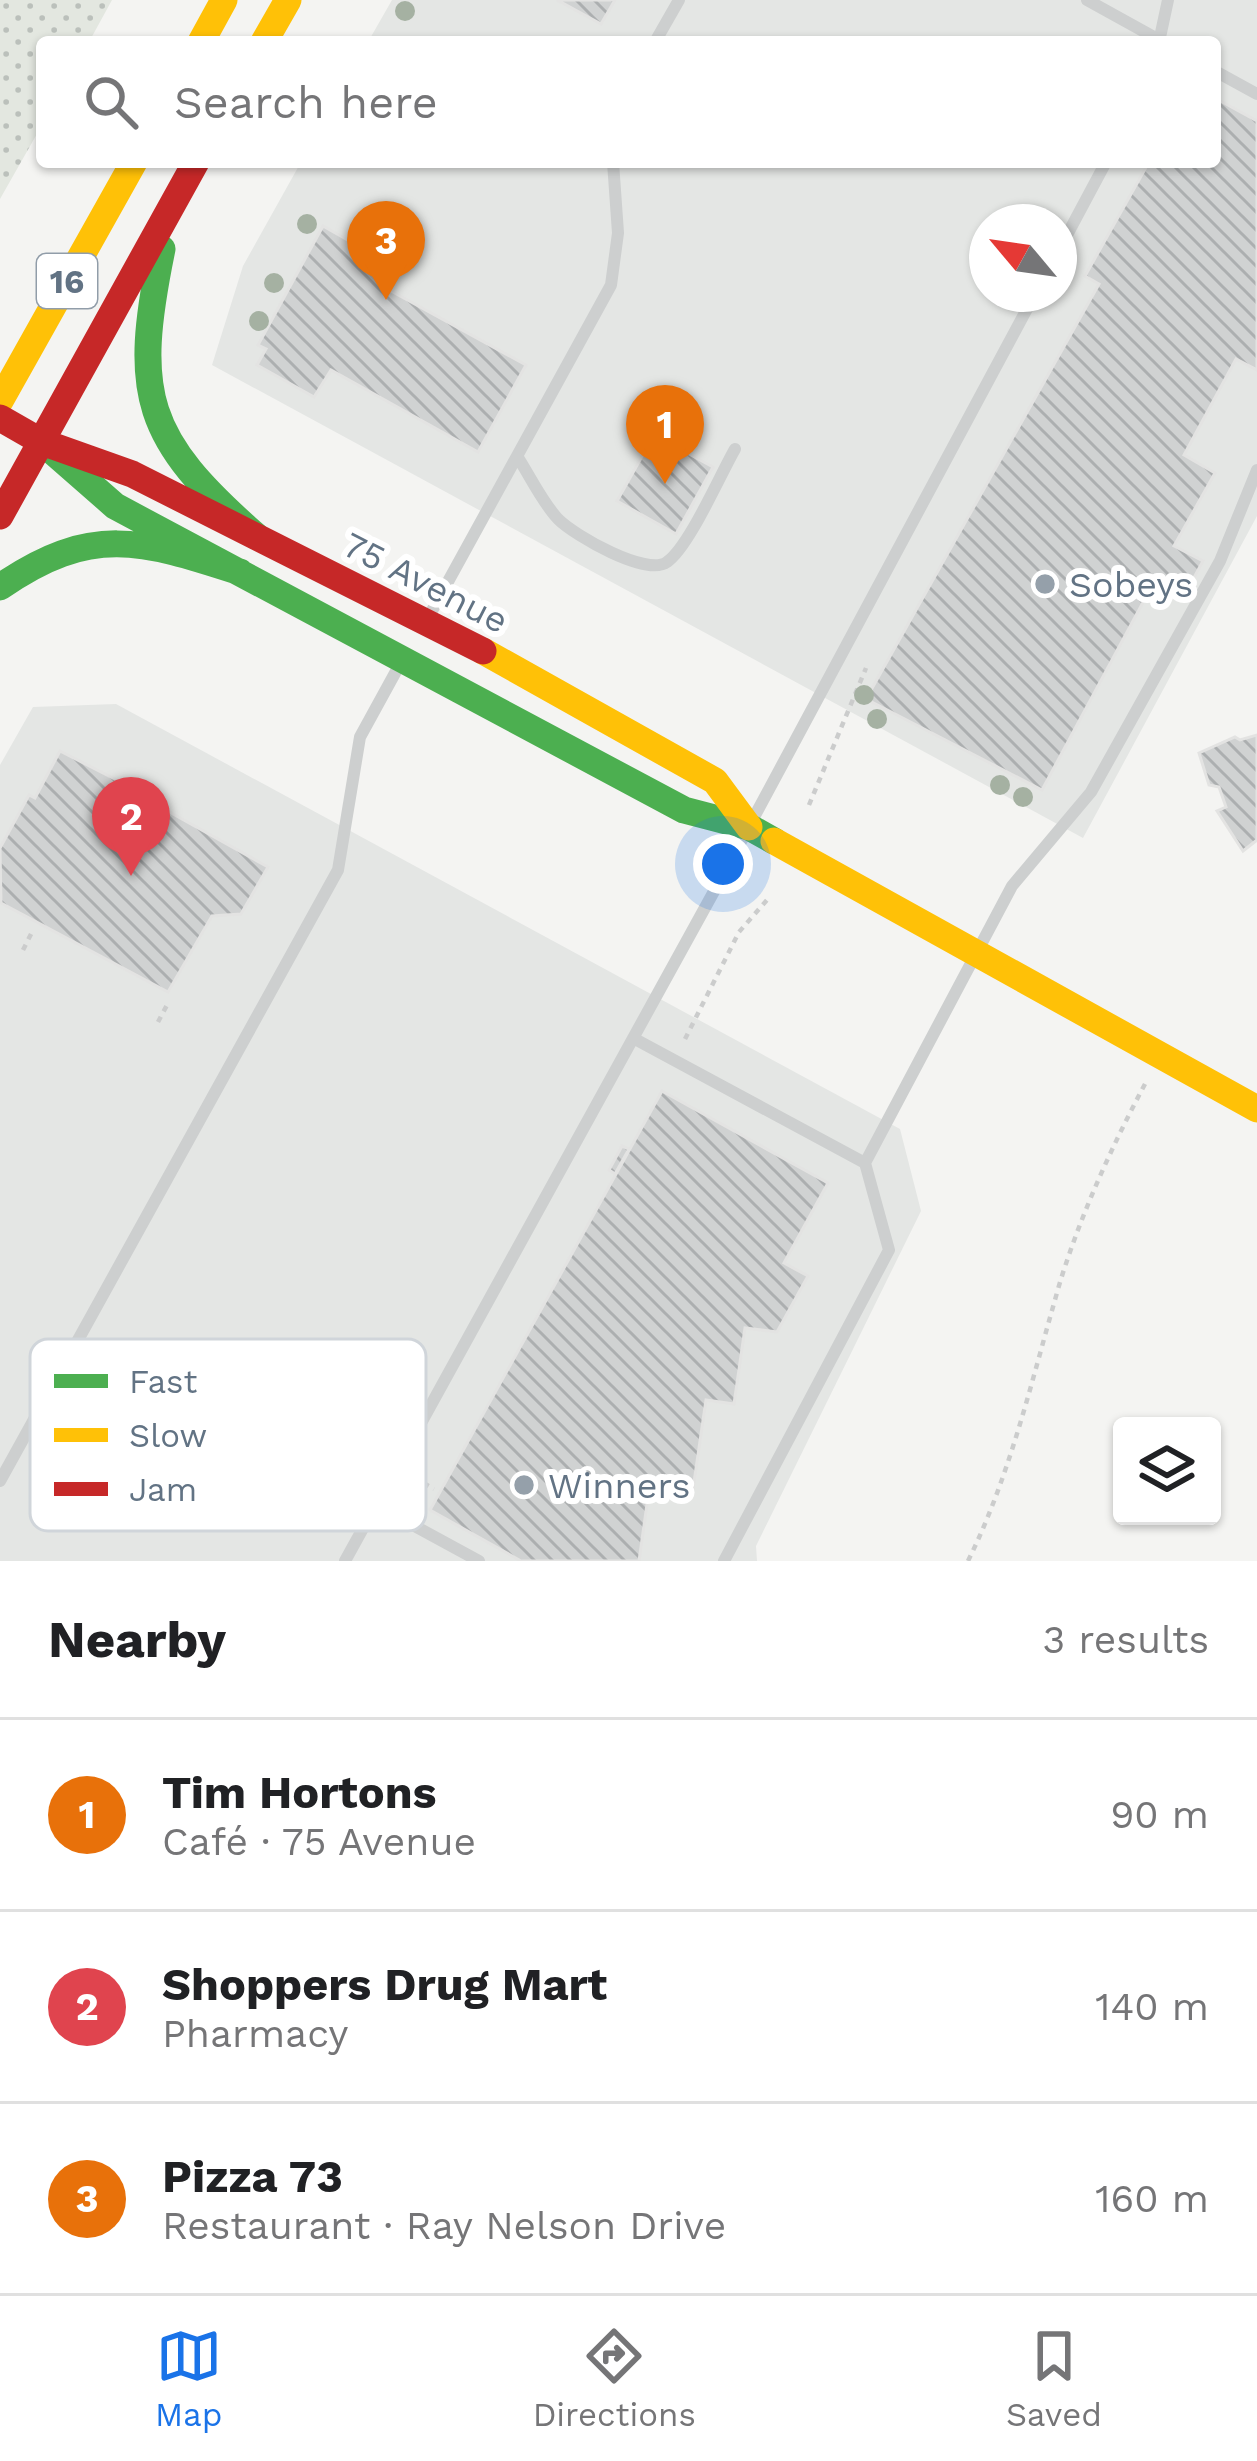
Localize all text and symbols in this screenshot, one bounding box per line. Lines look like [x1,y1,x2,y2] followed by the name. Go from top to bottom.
[36,36,1221,168] search box
[78,69,144,135] icon: search
[174,76,438,129] text: Search here
[347,201,425,300] pin: 3
[969,204,1077,312] north arrow
[37,254,97,308] road number: 16
[626,385,704,484] pin: 1
[336,523,515,642] street label: 75 Avenue
[1069,564,1193,606] place label: Sobeys
[1032,571,1058,597] marker: Sobeys
[92,777,170,876] pin: 2
[693,834,753,894] your location
[30,1339,426,1531] legend
[129,1362,198,1401] text: Fast
[129,1416,207,1455] text: Slow
[1113,1417,1221,1525] map controls
[1113,1417,1221,1525] button: layers
[548,1465,690,1507] place label: Winners
[129,1470,197,1509] text: Jam
[511,1472,537,1498] marker: Winners
[48,1610,226,1669] text: Nearby
[1043,1617,1209,1662] text: 3 results
[162,1766,437,1819] text: Tim Hortons
[79,1792,95,1837] text: 1
[1110,1792,1209,1837] text: 90 m
[162,1819,476,1864] text: Café · 75 Avenue
[162,1958,607,2011] text: Shoppers Drug Mart
[75,1984,99,2029] text: 2
[1095,1984,1209,2029] text: 140 m
[162,2011,348,2056] text: Pharmacy
[162,2150,343,2203] text: Pizza 73
[75,2176,99,2221] text: 3
[1095,2176,1209,2221] text: 160 m
[162,2203,726,2248] text: Restaurant · Ray Nelson Drive
[155,2323,222,2434] tab: Map
[533,2323,696,2434] tab: Directions
[1006,2323,1102,2434] tab: Saved

